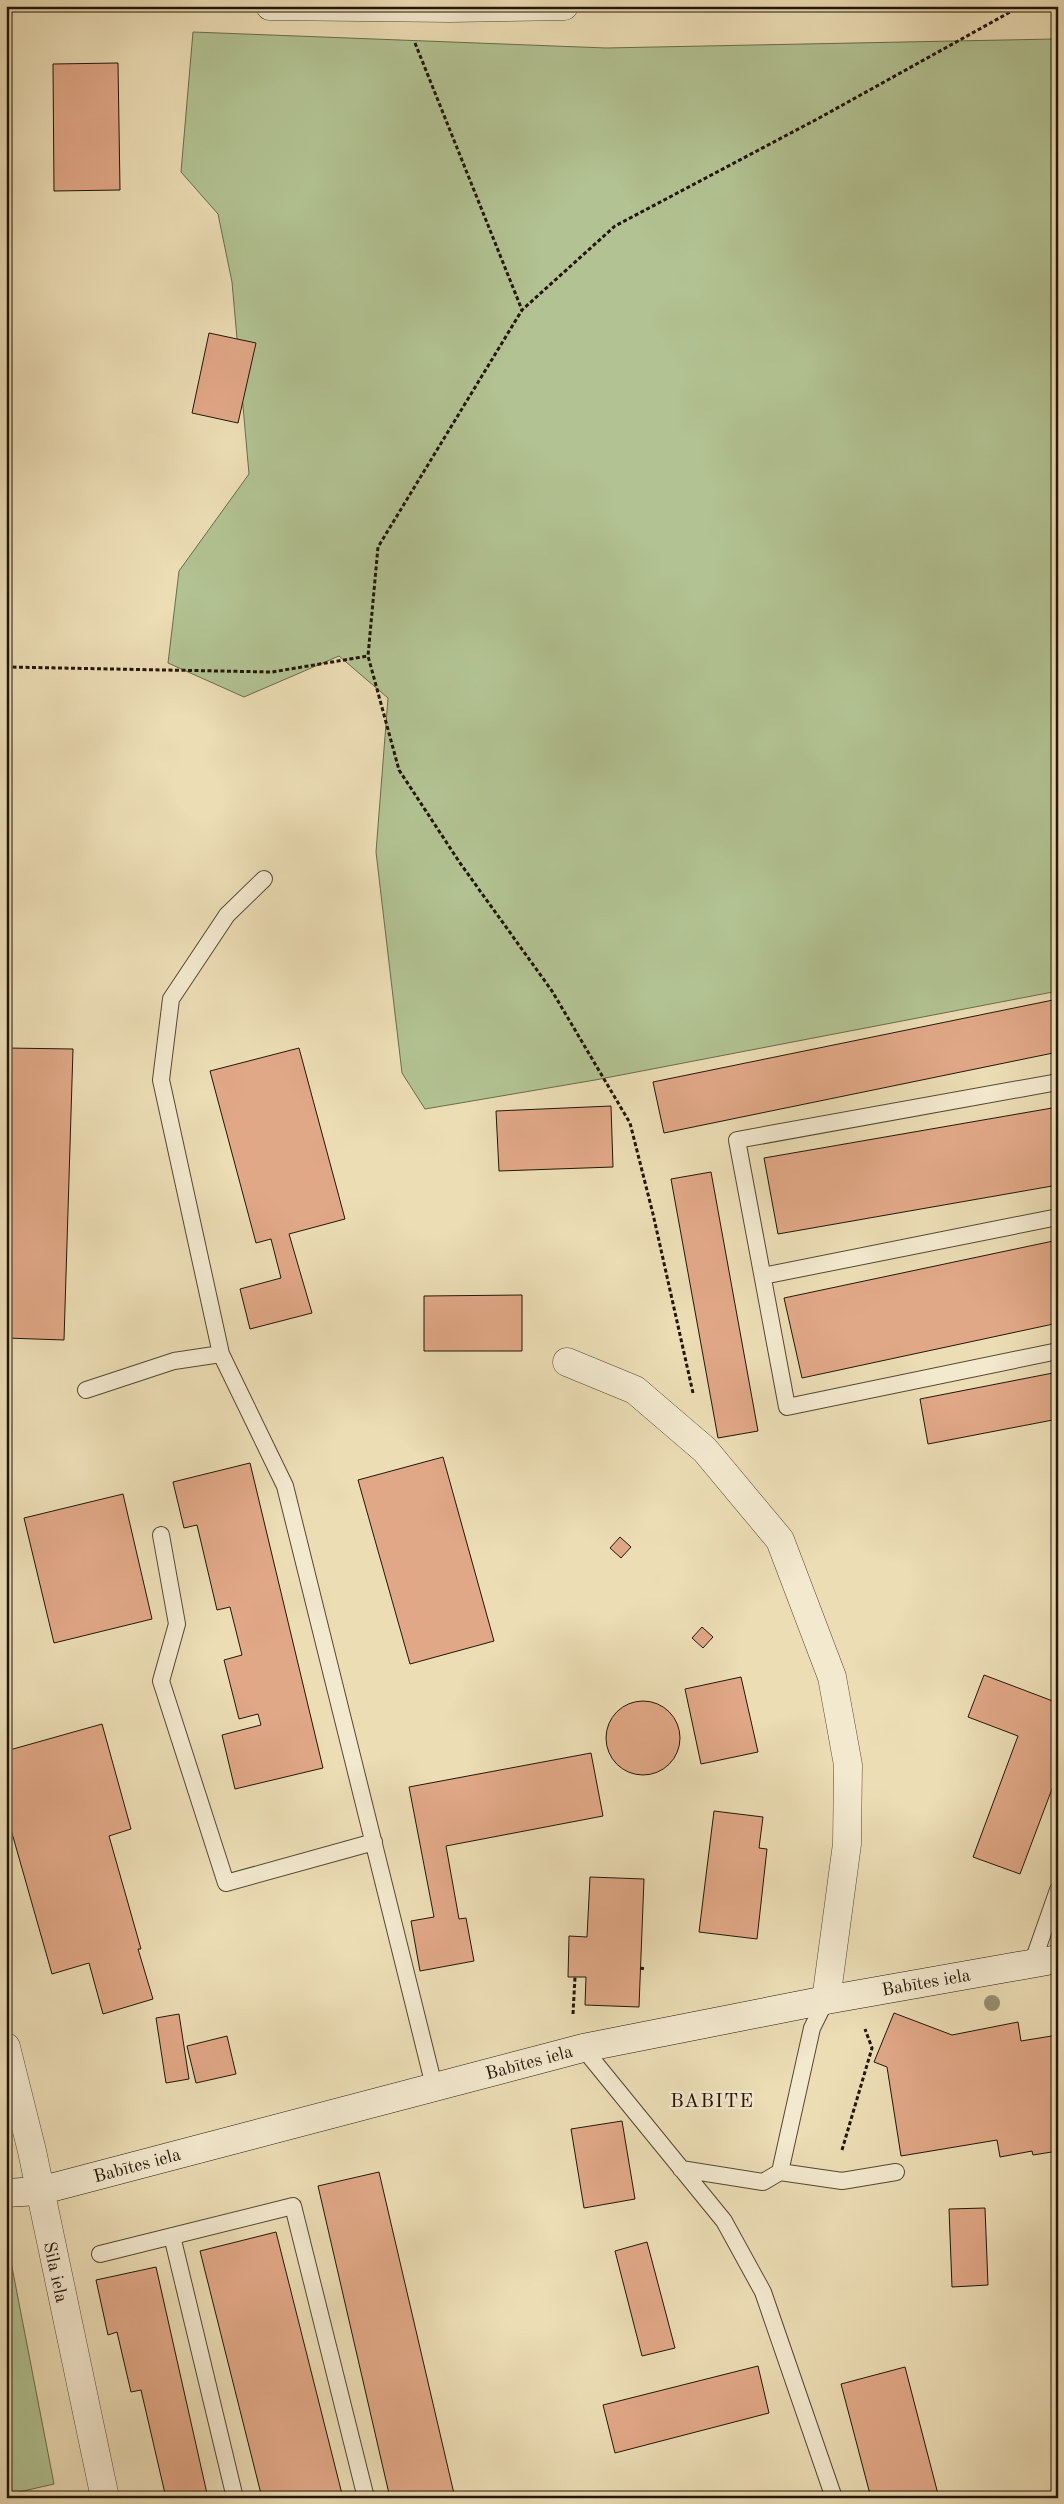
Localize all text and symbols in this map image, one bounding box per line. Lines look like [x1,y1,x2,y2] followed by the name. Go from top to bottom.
[880,1966,972,2000] street label: Babītes iela
[484,2043,575,2083] street label: Babītes iela
[670,2092,754,2112] district label: BABITE
[92,2146,183,2186] street label: Babītes iela
[40,2240,70,2304] street label: Sila iela

